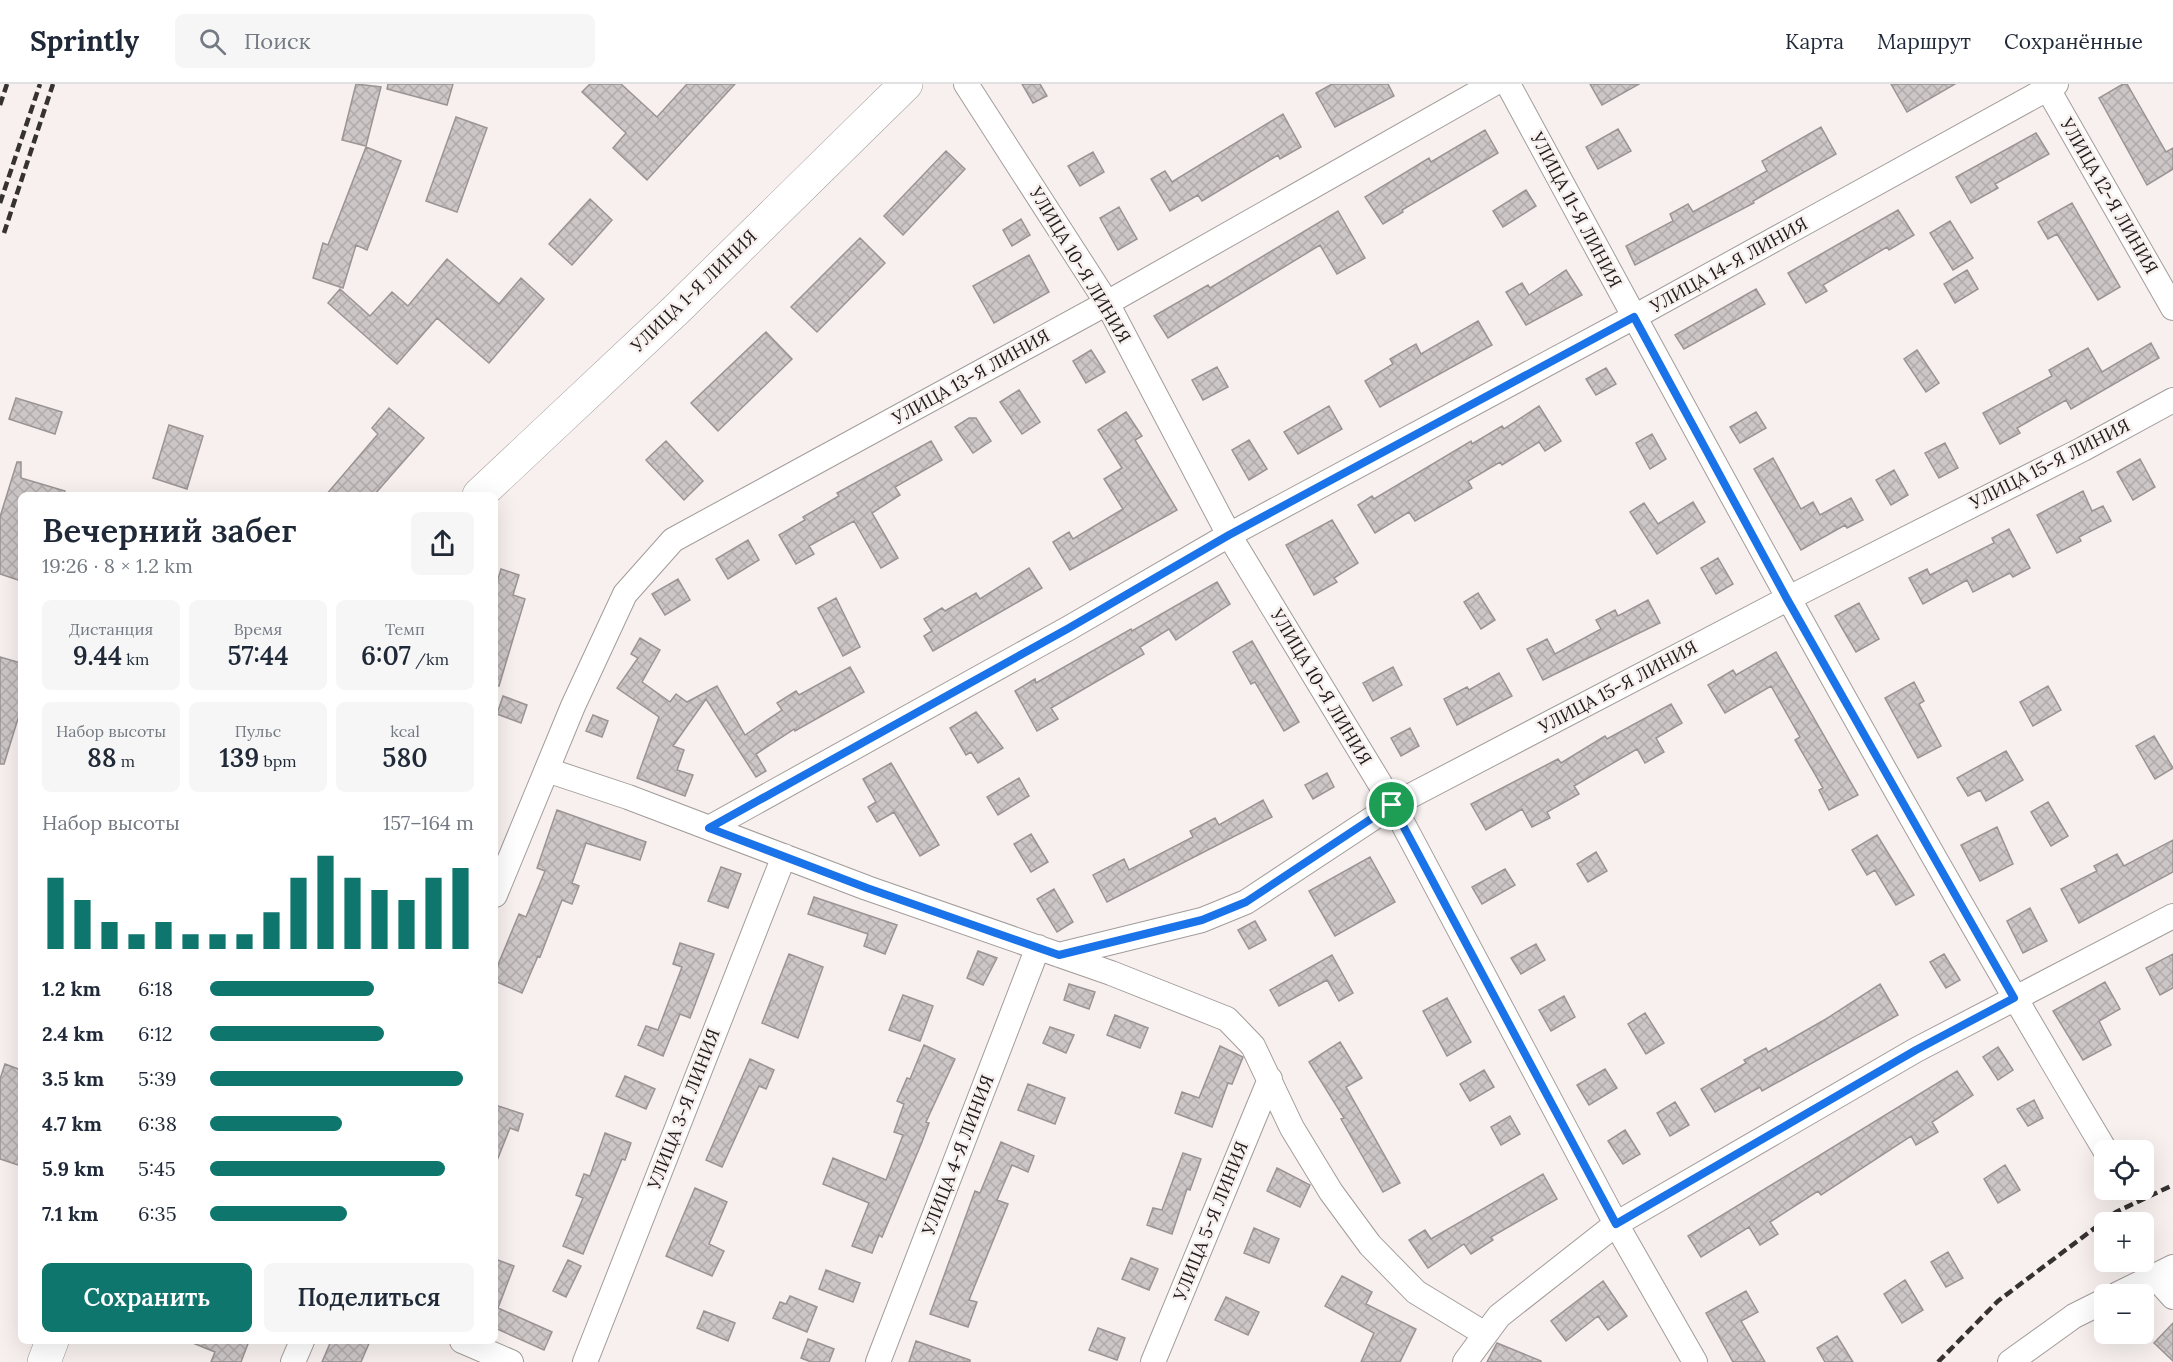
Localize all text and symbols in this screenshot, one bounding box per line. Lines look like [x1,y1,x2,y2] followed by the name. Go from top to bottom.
[175,14,595,68] search box
[30,23,139,59] text: Sprintly
[196,25,229,58] icon: search
[244,27,311,55] text: Поиск
[1785,28,1844,55] text: Карта
[1877,28,1971,55] text: Маршрут
[2004,28,2143,55] text: Сохранённые
[2055,113,2163,278] street label: УЛИЦА 12-Я ЛИНИЯ
[1525,127,1627,292] street label: УЛИЦА 11-Я ЛИНИЯ
[1024,182,1136,347] street label: УЛИЦА 10-Я ЛИНИЯ
[1645,212,1811,318] street label: УЛИЦА 14-Я ЛИНИЯ
[625,225,762,357] street label: УЛИЦА 1-Я ЛИНИЯ
[887,324,1054,430] street label: УЛИЦА 13-Я ЛИНИЯ
[1965,413,2134,514] street label: УЛИЦА 15-Я ЛИНИЯ
[42,509,297,551] text: Вечерний забег
[411,512,474,575] button: share
[42,553,193,578] text: 19:26 · 8 × 1.2 km
[1265,604,1377,769] street label: УЛИЦА 10-Я ЛИНИЯ
[69,619,153,639] text: Дистанция
[234,619,282,639] text: Время
[385,619,425,639] text: Темп
[1534,635,1701,739] street label: УЛИЦА 15-Я ЛИНИЯ
[73,639,122,672] text: 9.44
[227,639,289,672] text: 57:44
[361,639,411,672] text: 6:07
[122,649,149,669] text: km
[411,649,449,669] text: /km
[56,721,166,741] text: Набор высоты
[235,721,281,741] text: Пульс
[390,721,420,741] text: kcal
[87,741,117,774] text: 88
[219,741,259,774] text: 139
[382,741,428,774] text: 580
[117,751,135,771] text: m
[259,751,297,771] text: bpm
[1366,779,1417,830] pin
[1375,788,1408,821] icon: arrive
[42,810,180,835] text: Набор высоты
[383,810,474,835] text: 157–164 m
[42,976,101,1001] text: 1.2 km
[138,976,173,1001] text: 6:18
[42,1021,104,1046] text: 2.4 km
[138,1021,173,1046] text: 6:12
[642,1025,725,1193] street label: УЛИЦА 3-Я ЛИНИЯ
[42,1066,104,1091] text: 3.5 km
[138,1066,177,1091] text: 5:39
[916,1071,999,1239] street label: УЛИЦА 4-Я ЛИНИЯ
[42,1111,102,1136] text: 4.7 km
[138,1111,177,1136] text: 6:38
[1168,1138,1253,1305] street label: УЛИЦА 5-Я ЛИНИЯ
[2094,1140,2154,1344] map controls
[2094,1140,2154,1200] button: locate
[42,1156,105,1181] text: 5.9 km
[138,1156,176,1181] text: 5:45
[42,1201,98,1226] text: 7.1 km
[138,1201,177,1226] text: 6:35
[2094,1212,2154,1272] button: +
[42,1263,252,1332] button: Сохранить
[264,1263,474,1332] button: Поделиться
[2094,1284,2154,1344] button: −

